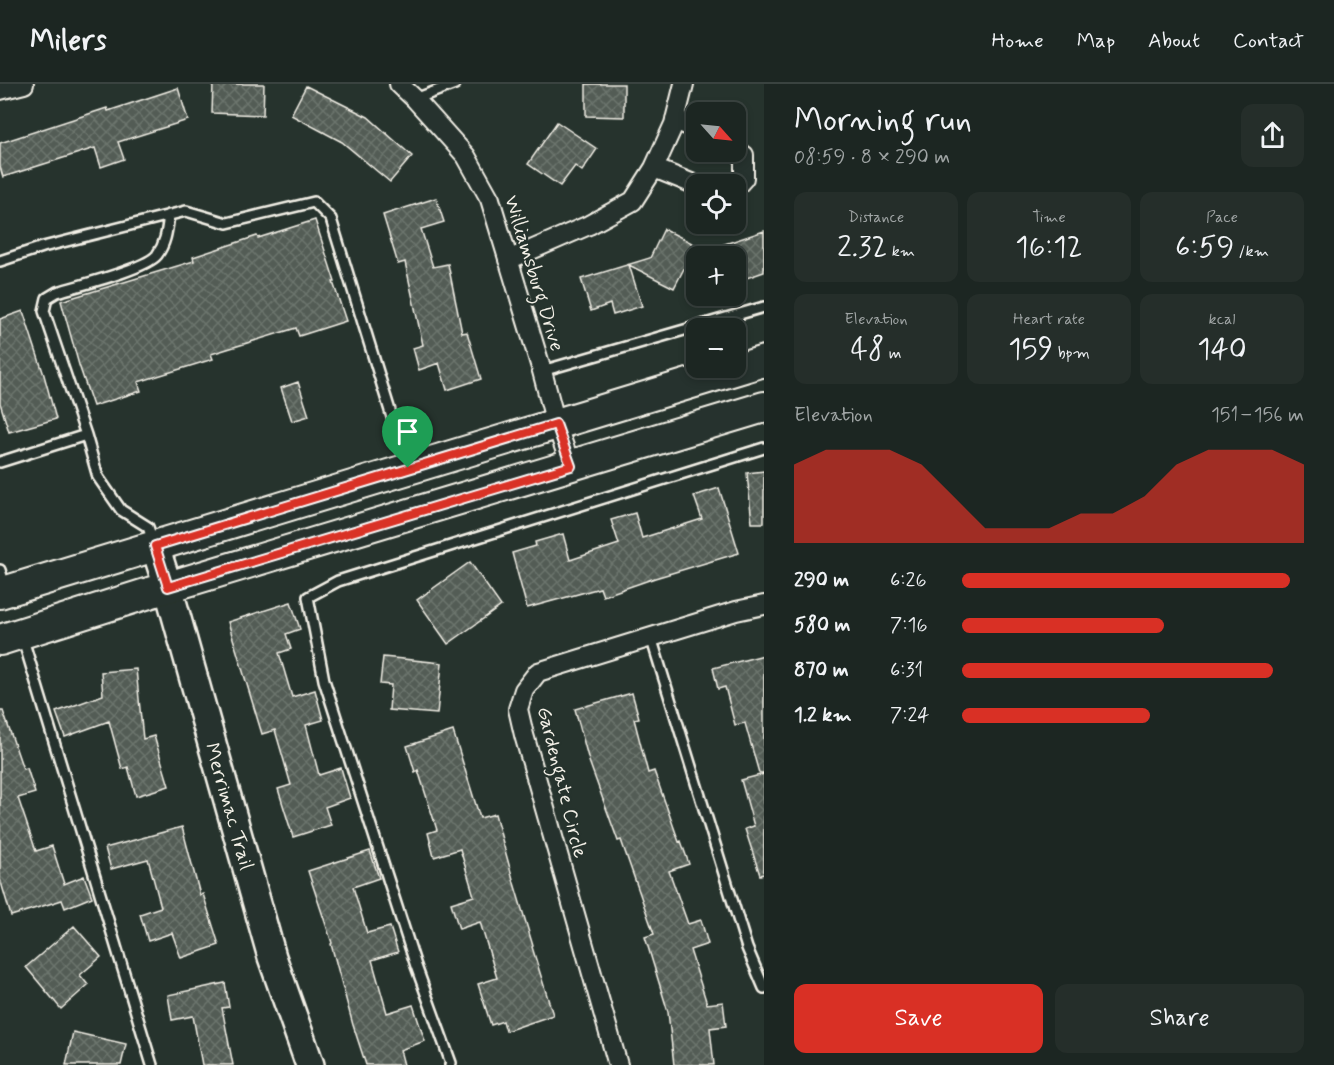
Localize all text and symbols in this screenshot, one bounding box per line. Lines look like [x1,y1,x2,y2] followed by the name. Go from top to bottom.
[30,23,107,60] text: Milers
[992,27,1044,55] text: Home
[1077,27,1115,55] text: Map
[1148,27,1200,55] text: About
[1233,27,1304,55] text: Contact
[794,99,972,143] text: Morning run
[686,102,746,162] north arrow
[686,102,746,378] map controls
[1241,104,1304,167] button: share
[794,144,950,171] text: 08:59 · 8 × 290 m
[686,174,746,234] button: locate
[495,192,570,355] street label: Williamsburg Drive
[848,207,904,228] text: Distance
[1032,207,1066,228] text: Time
[1206,207,1238,228] text: Pace
[837,228,887,267] text: 2.32
[1015,228,1083,267] text: 16:12
[1175,228,1234,267] text: 6:59
[887,241,915,262] text: km
[1234,241,1269,262] text: /km
[686,246,746,306] button: +
[845,309,908,330] text: Elevation
[1013,309,1085,330] text: Heart rate
[1209,309,1235,330] text: kcal
[686,318,746,378] button: −
[851,330,884,369] text: 48
[1008,330,1053,369] text: 159
[1197,330,1247,369] text: 140
[884,343,901,364] text: m
[1053,343,1090,364] text: bpm
[794,402,873,429] text: Elevation
[1211,402,1304,429] text: 151–156 m
[382,406,433,468] pin
[391,415,424,448] icon: arrive
[794,567,849,594] text: 290 m
[890,567,926,594] text: 6:26
[794,612,850,639] text: 580 m
[890,612,927,639] text: 7:16
[794,657,849,684] text: 870 m
[890,657,923,684] text: 6:31
[794,702,851,729] text: 1.2 km
[890,702,929,729] text: 7:24
[528,704,593,861] street label: Gardengate Circle
[198,740,260,873] street label: Merrimac Trail
[794,984,1043,1053] button: Save
[1055,984,1304,1053] button: Share

